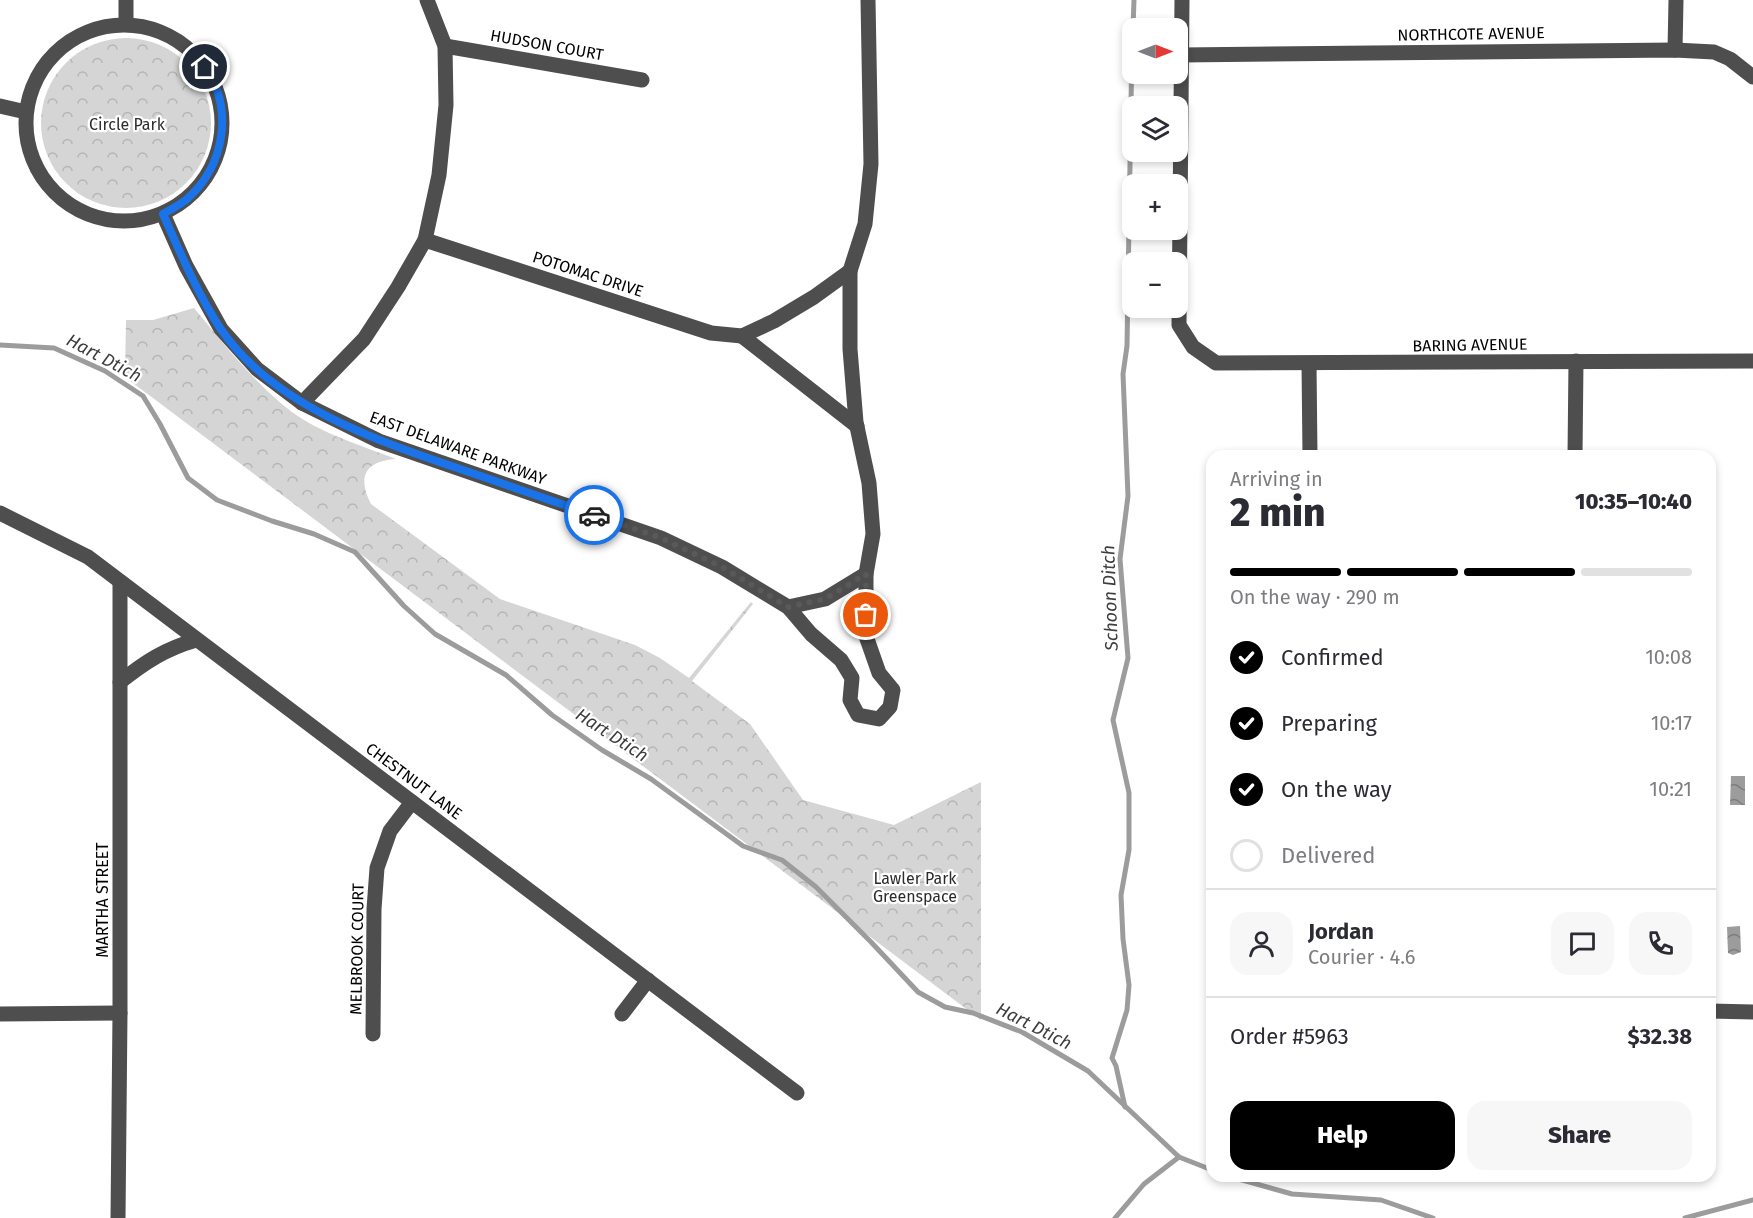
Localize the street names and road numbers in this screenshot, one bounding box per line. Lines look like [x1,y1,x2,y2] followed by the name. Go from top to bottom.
[1397,23,1545,45] street label: NORTHCOTE AVENUE
[489,26,606,64] street label: HUDSON COURT
[530,247,646,301] street label: POTOMAC DRIVE
[1412,334,1528,356] street label: BARING AVENUE
[367,407,549,489] street label: EAST DELAWARE PARKWAY
[362,739,466,823] street label: CHESTNUT LANE
[93,842,112,958] street label: MARTHA STREET
[346,882,368,1015] street label: MELBROOK COURT

